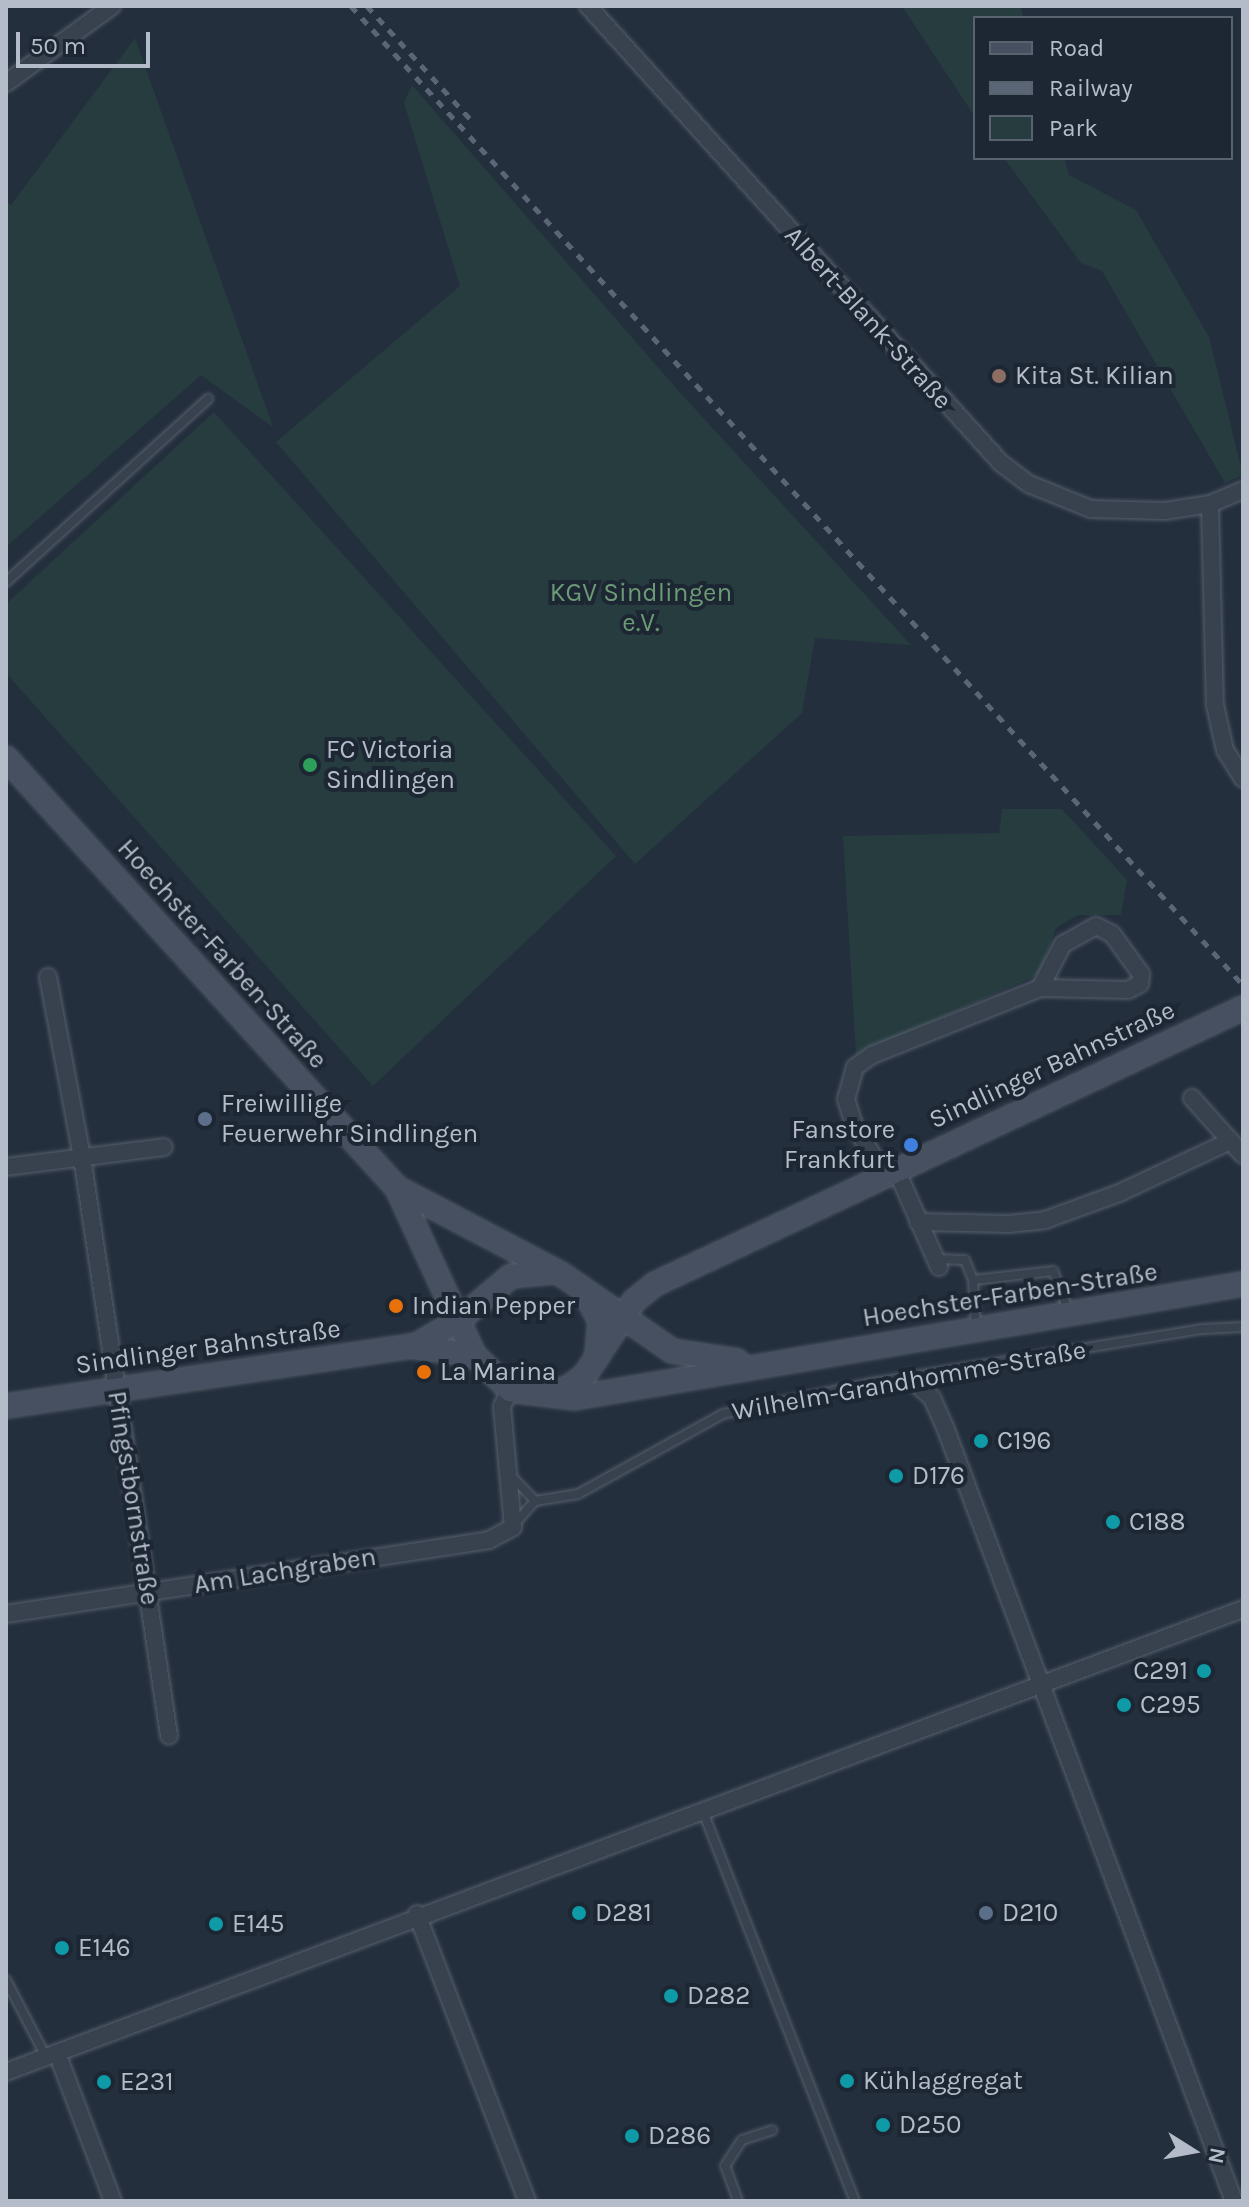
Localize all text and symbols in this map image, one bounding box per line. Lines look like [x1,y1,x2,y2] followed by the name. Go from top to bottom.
[20,16,154,66] scale bar
[973,16,1233,160] legend
[30,32,86,60] text: 50 m
[1049,34,1104,62] text: Road
[1049,74,1133,102] text: Railway
[1049,114,1098,142] text: Park
[778,220,958,416] street label: Albert-Blank-Straße
[1015,360,1174,392] place label: Kita St. Kilian
[990,367,1008,385] marker: Kita St. Kilian
[550,577,732,638] park label: KGV Sindlingen e.V.
[326,734,455,796] place label: FC Victoria Sindlingen
[301,756,319,774] marker: FC Victoria Sindlingen
[111,833,333,1075] street label: Hoechster-Farben-Straße
[924,994,1180,1136] street label: Sindlinger Bahnstraße
[221,1088,478,1150] place label: Freiwillige Feuerwehr Sindlingen
[196,1110,214,1128] marker: Freiwillige Feuerwehr Sindlingen
[784,1114,895,1176] place label: Fanstore Frankfurt
[902,1136,920,1154] marker: Fanstore Frankfurt
[860,1256,1160,1334] street label: Hoechster-Farben-Straße
[412,1290,575,1322] place label: Indian Pepper
[387,1297,405,1315] marker: Indian Pepper
[74,1313,342,1381] street label: Sindlinger Bahnstraße
[730,1334,1088,1428] street label: Wilhelm-Grandhomme-Straße
[440,1356,556,1388] place label: La Marina
[415,1363,433,1381] marker: La Marina
[101,1389,165,1607] street label: Pfingstbornstraße
[997,1425,1051,1457] place label: C196
[972,1432,990,1450] marker: C196
[912,1460,965,1492] place label: D176
[887,1467,905,1485] marker: D176
[1129,1506,1185,1538] place label: C188
[1104,1513,1122,1531] marker: C188
[192,1541,378,1601] street label: Am Lachgraben
[1133,1655,1188,1687] place label: C291
[1195,1662,1213,1680] marker: C291
[1140,1689,1201,1721] place label: C295
[1115,1696,1133,1714] marker: C295
[595,1897,652,1929] place label: D281
[1002,1897,1058,1929] place label: D210
[570,1904,588,1922] marker: D281
[977,1904,995,1922] marker: D210
[232,1908,284,1940] place label: E145
[207,1915,225,1933] marker: E145
[78,1932,131,1964] place label: E146
[53,1939,71,1957] marker: E146
[687,1980,750,2012] place label: D282
[662,1987,680,2005] marker: D282
[863,2065,1023,2097] place label: Kühlaggregat
[120,2066,174,2098] place label: E231
[838,2072,856,2090] marker: Kühlaggregat
[95,2073,113,2091] marker: E231
[899,2109,961,2141] place label: D250
[1153,2111,1233,2191] north arrow
[874,2116,892,2134] marker: D250
[648,2120,711,2152] place label: D286
[623,2127,641,2145] marker: D286
[1202,2145,1231,2166] text: N

